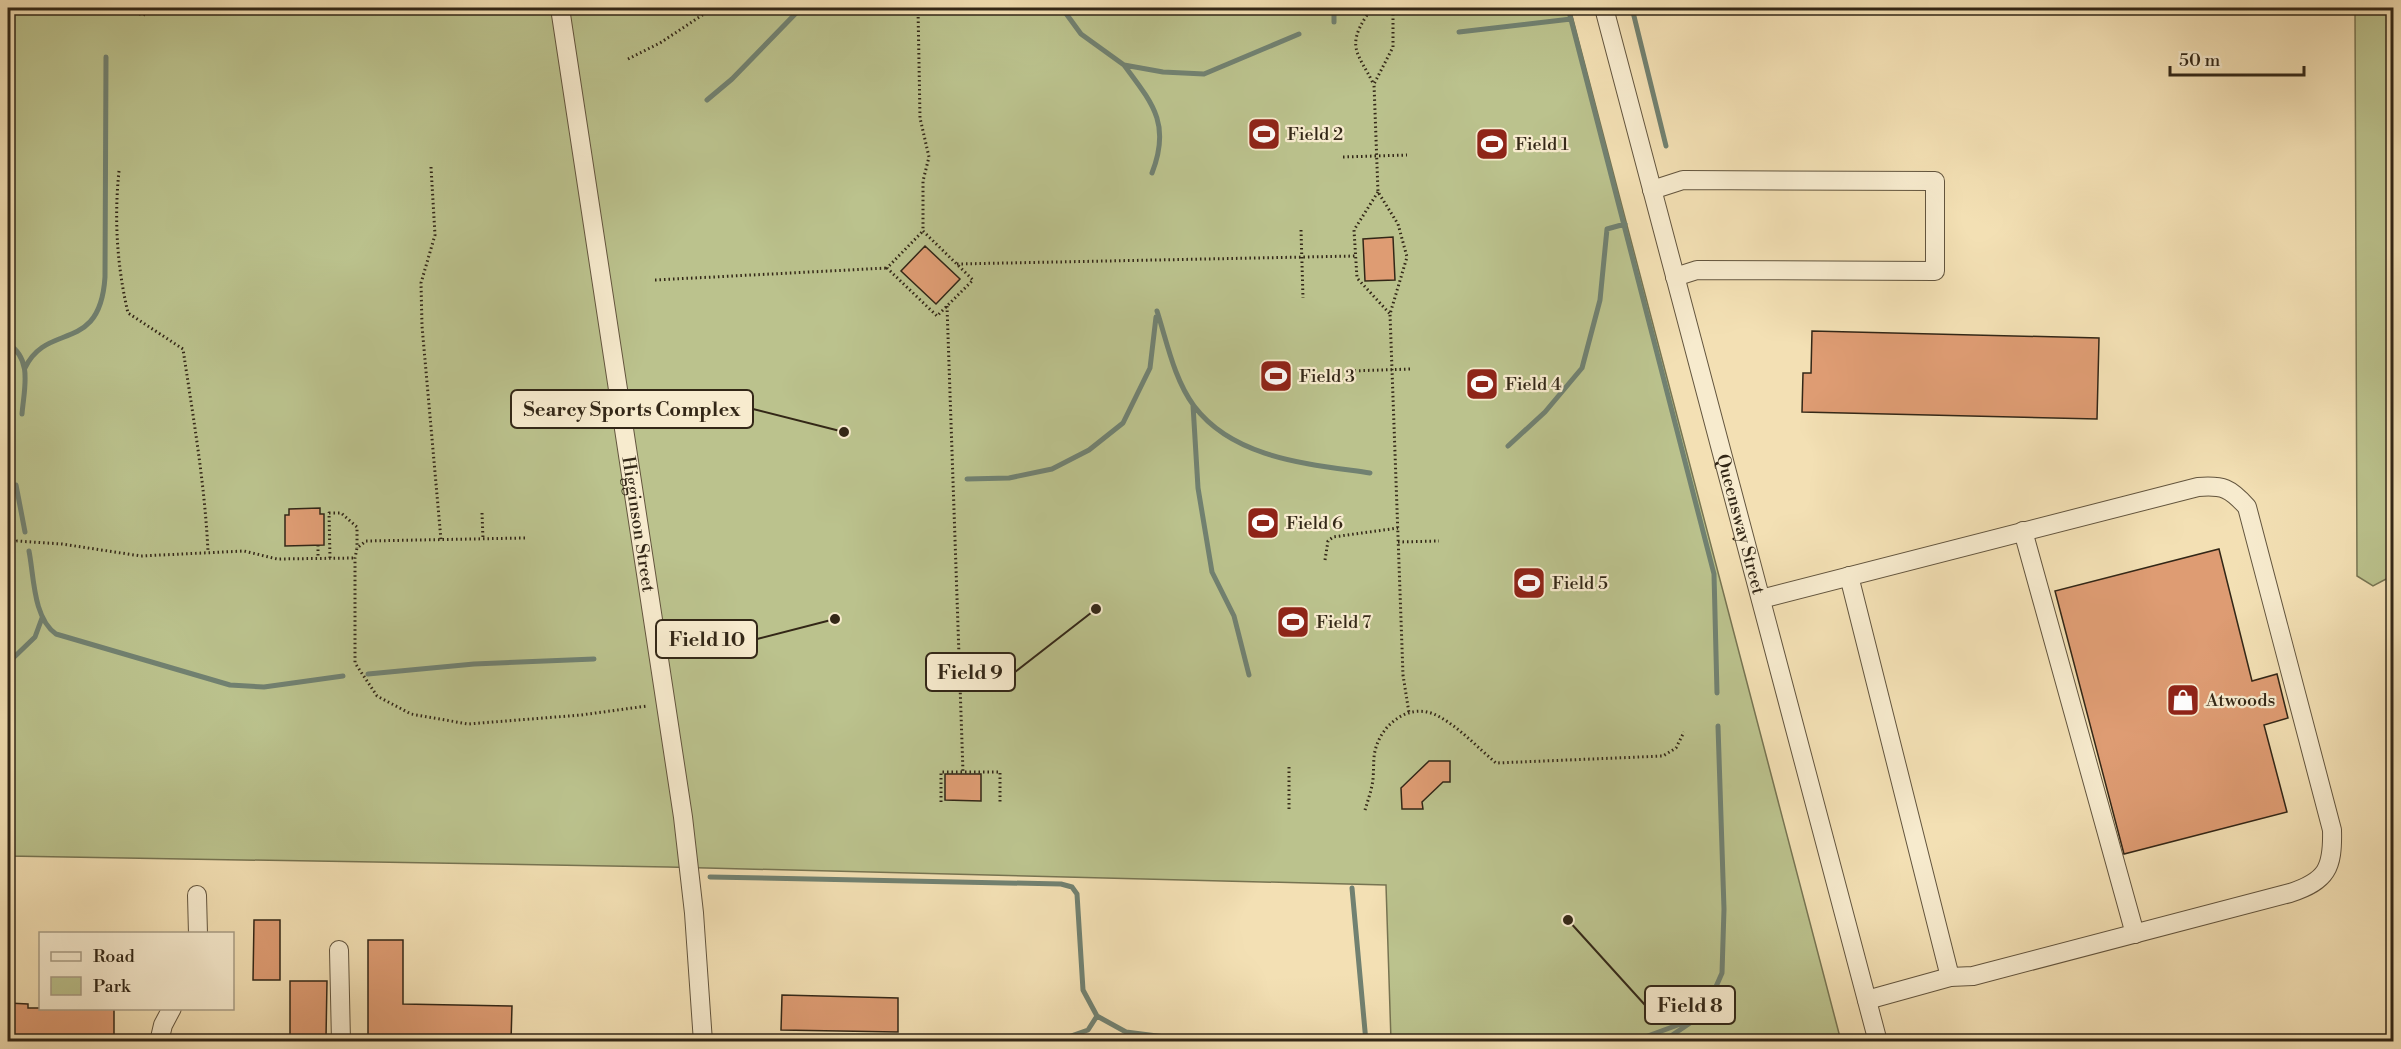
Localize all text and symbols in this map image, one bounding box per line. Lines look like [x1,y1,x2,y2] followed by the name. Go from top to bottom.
[2170,39,2304,77] scale bar
[2179,49,2221,72] text: 50 m
[1246,116,1282,152] sports icon: Field 2
[1287,123,1343,146] place label: Field 2
[1474,126,1510,162] sports icon: Field 1
[1515,133,1569,156] place label: Field 1
[1258,358,1294,394] sports icon: Field 3
[1299,365,1355,388] place label: Field 3
[1464,366,1500,402] sports icon: Field 4
[1505,373,1562,396] place label: Field 4
[511,390,753,428] callout: Searcy Sports Complex
[523,398,741,423] text: Searcy Sports Complex
[1711,452,1770,598] street label: Queensway Street
[616,455,660,594] street label: Higginson Street
[1245,505,1281,541] sports icon: Field 6
[1286,512,1343,535] place label: Field 6
[1511,565,1547,601] sports icon: Field 5
[1552,572,1608,595] place label: Field 5
[1275,604,1311,640] sports icon: Field 7
[1316,611,1371,634] place label: Field 7
[656,620,757,658] callout: Field 10
[669,628,745,653] text: Field 10
[926,653,1015,691] callout: Field 9
[937,661,1003,686] text: Field 9
[2165,682,2201,718] shop icon: Atwoods
[2205,689,2275,712] place label: Atwoods
[39,932,234,1010] legend
[93,945,136,968] text: Road
[93,975,132,998] text: Park
[1645,986,1735,1024] callout: Field 8
[1657,994,1723,1019] text: Field 8

